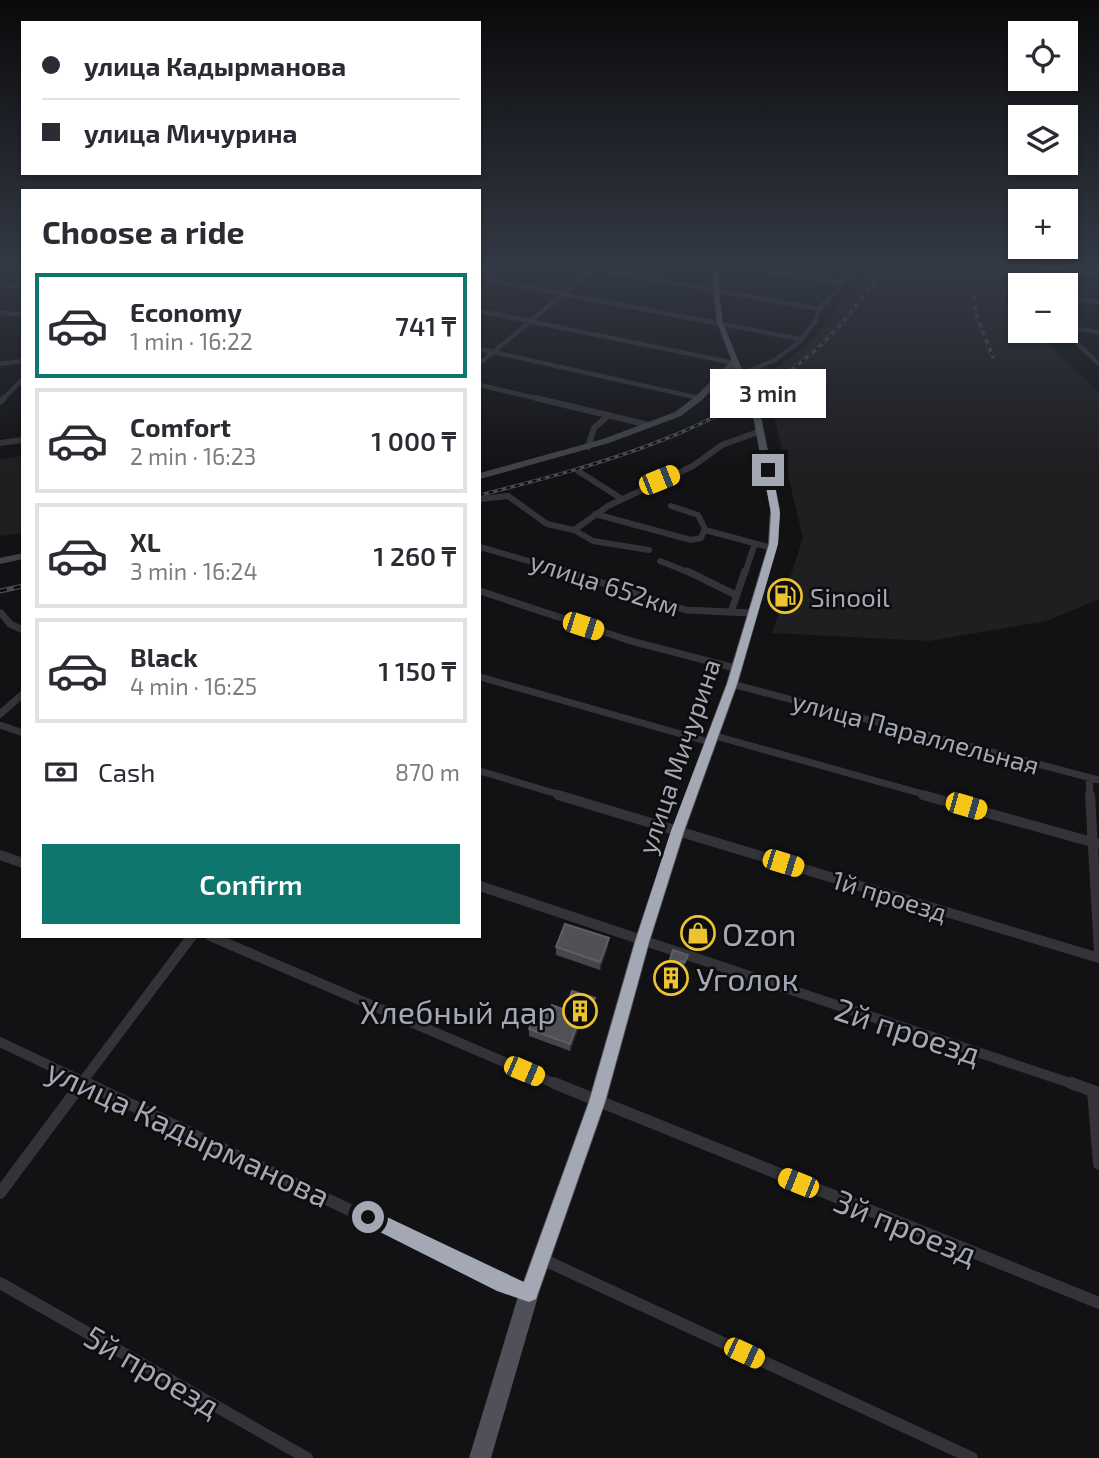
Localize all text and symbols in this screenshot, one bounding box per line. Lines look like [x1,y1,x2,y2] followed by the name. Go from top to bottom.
[1008,21,1078,343] map controls
[1008,21,1078,91] button: locate
[84,50,346,81] text: улица Кадырманова
[1008,105,1078,175] button: layers
[84,117,297,148] text: улица Мичурина
[1008,189,1078,259] button: +
[42,212,245,250] text: Choose a ride
[1008,273,1078,343] button: −
[46,294,109,357] icon: car
[130,296,242,327] text: Economy
[395,310,456,341] text: 741 ₸
[130,327,253,355] text: 1 min · 16:22
[710,368,826,418] callout: 3 min
[739,379,797,407] text: 3 min
[46,409,109,472] icon: car
[130,411,231,442] text: Comfort
[371,425,456,456] text: 1 000 ₸
[130,442,256,470] text: 2 min · 16:23
[752,454,784,486] route end
[636,462,683,498] car
[46,524,109,587] icon: car
[130,526,161,557] text: XL
[373,540,456,571] text: 1 260 ₸
[526,544,684,623] street label: улица 652км
[130,557,258,585] text: 3 min · 16:24
[766,577,804,615] fuel station icon: Sinooil
[810,581,890,612] place label: Sinooil
[560,610,607,642] car
[46,639,109,702] icon: car
[130,641,198,672] text: Black
[630,654,727,858] street label: улица Мичурина
[378,655,456,686] text: 1 150 ₸
[130,672,257,700] text: 4 min · 16:25
[789,684,1043,781] street label: улица Параллельная
[42,753,80,791] icon: cash
[98,756,155,787] text: Cash
[395,758,460,786] text: 870 m
[943,790,990,822] car
[42,844,460,924] button: Confirm
[760,847,807,879] car
[829,863,951,927] street label: 1й проезд
[679,914,717,952] shop icon: Ozon
[722,914,796,952] place label: Ozon
[652,959,690,997] building icon: Уголок
[696,959,799,997] place label: Уголок
[830,989,986,1071] street label: 2й проезд
[360,992,556,1030] place label: Хлебный дар
[561,992,599,1030] building icon: Хлебный дар
[41,1050,337,1215] street label: улица Кадырманова
[501,1053,548,1089] car
[775,1165,822,1201] car
[829,1180,983,1272] street label: 3й проезд
[352,1201,384,1233] route start
[78,1316,228,1424] street label: 5й проезд
[721,1335,768,1371] car

